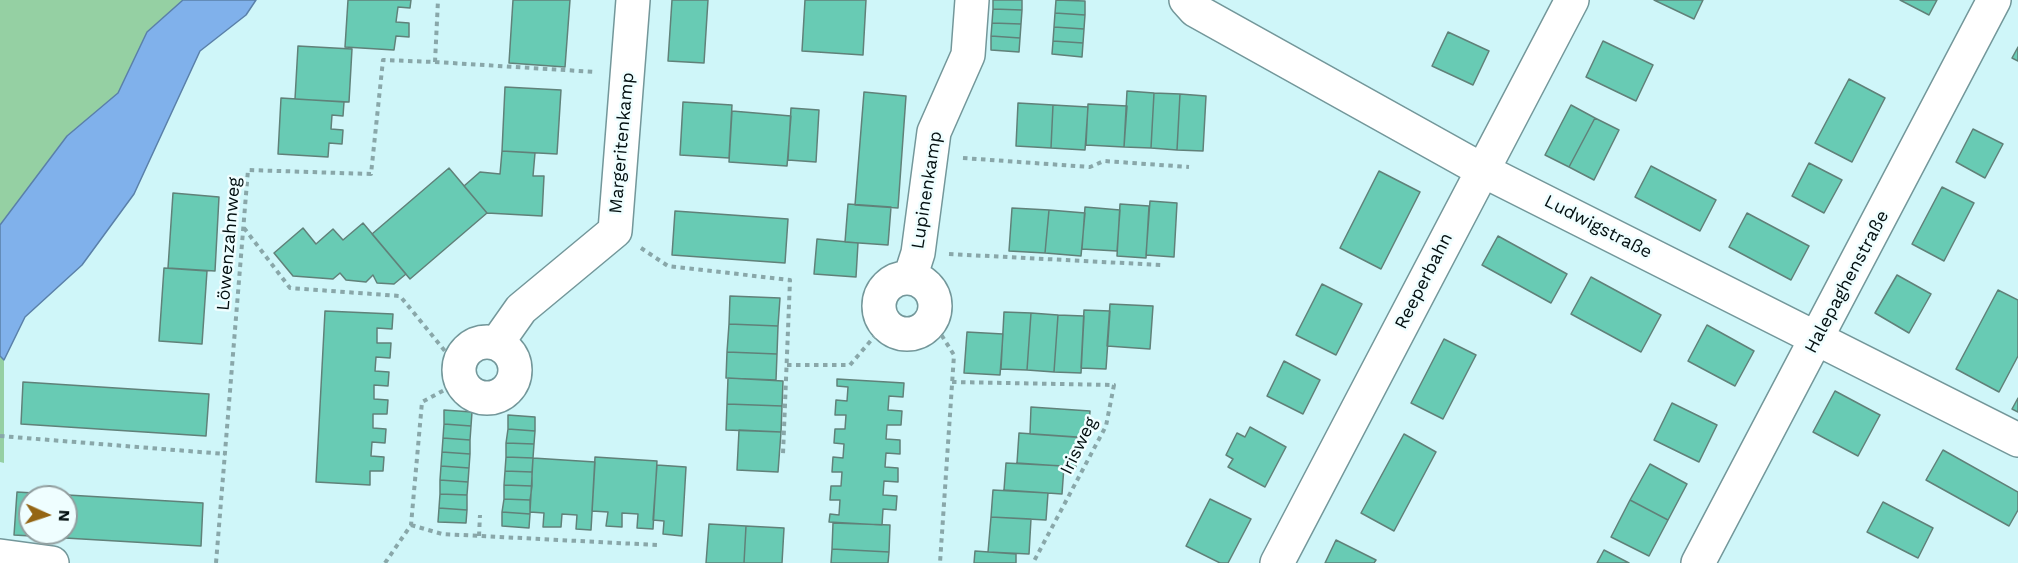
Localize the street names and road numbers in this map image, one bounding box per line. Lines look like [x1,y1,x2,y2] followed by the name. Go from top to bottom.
[605,71,639,215] street label: Margeritenkamp
[907,130,947,250] street label: Lupinenkamp
[212,176,246,312] street label: Löwenzahnweg
[1540,191,1656,263] street label: Ludwigstraße
[1800,207,1894,357] street label: Halepaghenstraße
[1390,229,1458,333] street label: Reeperbahn
[1056,414,1102,478] street label: Irisweg

